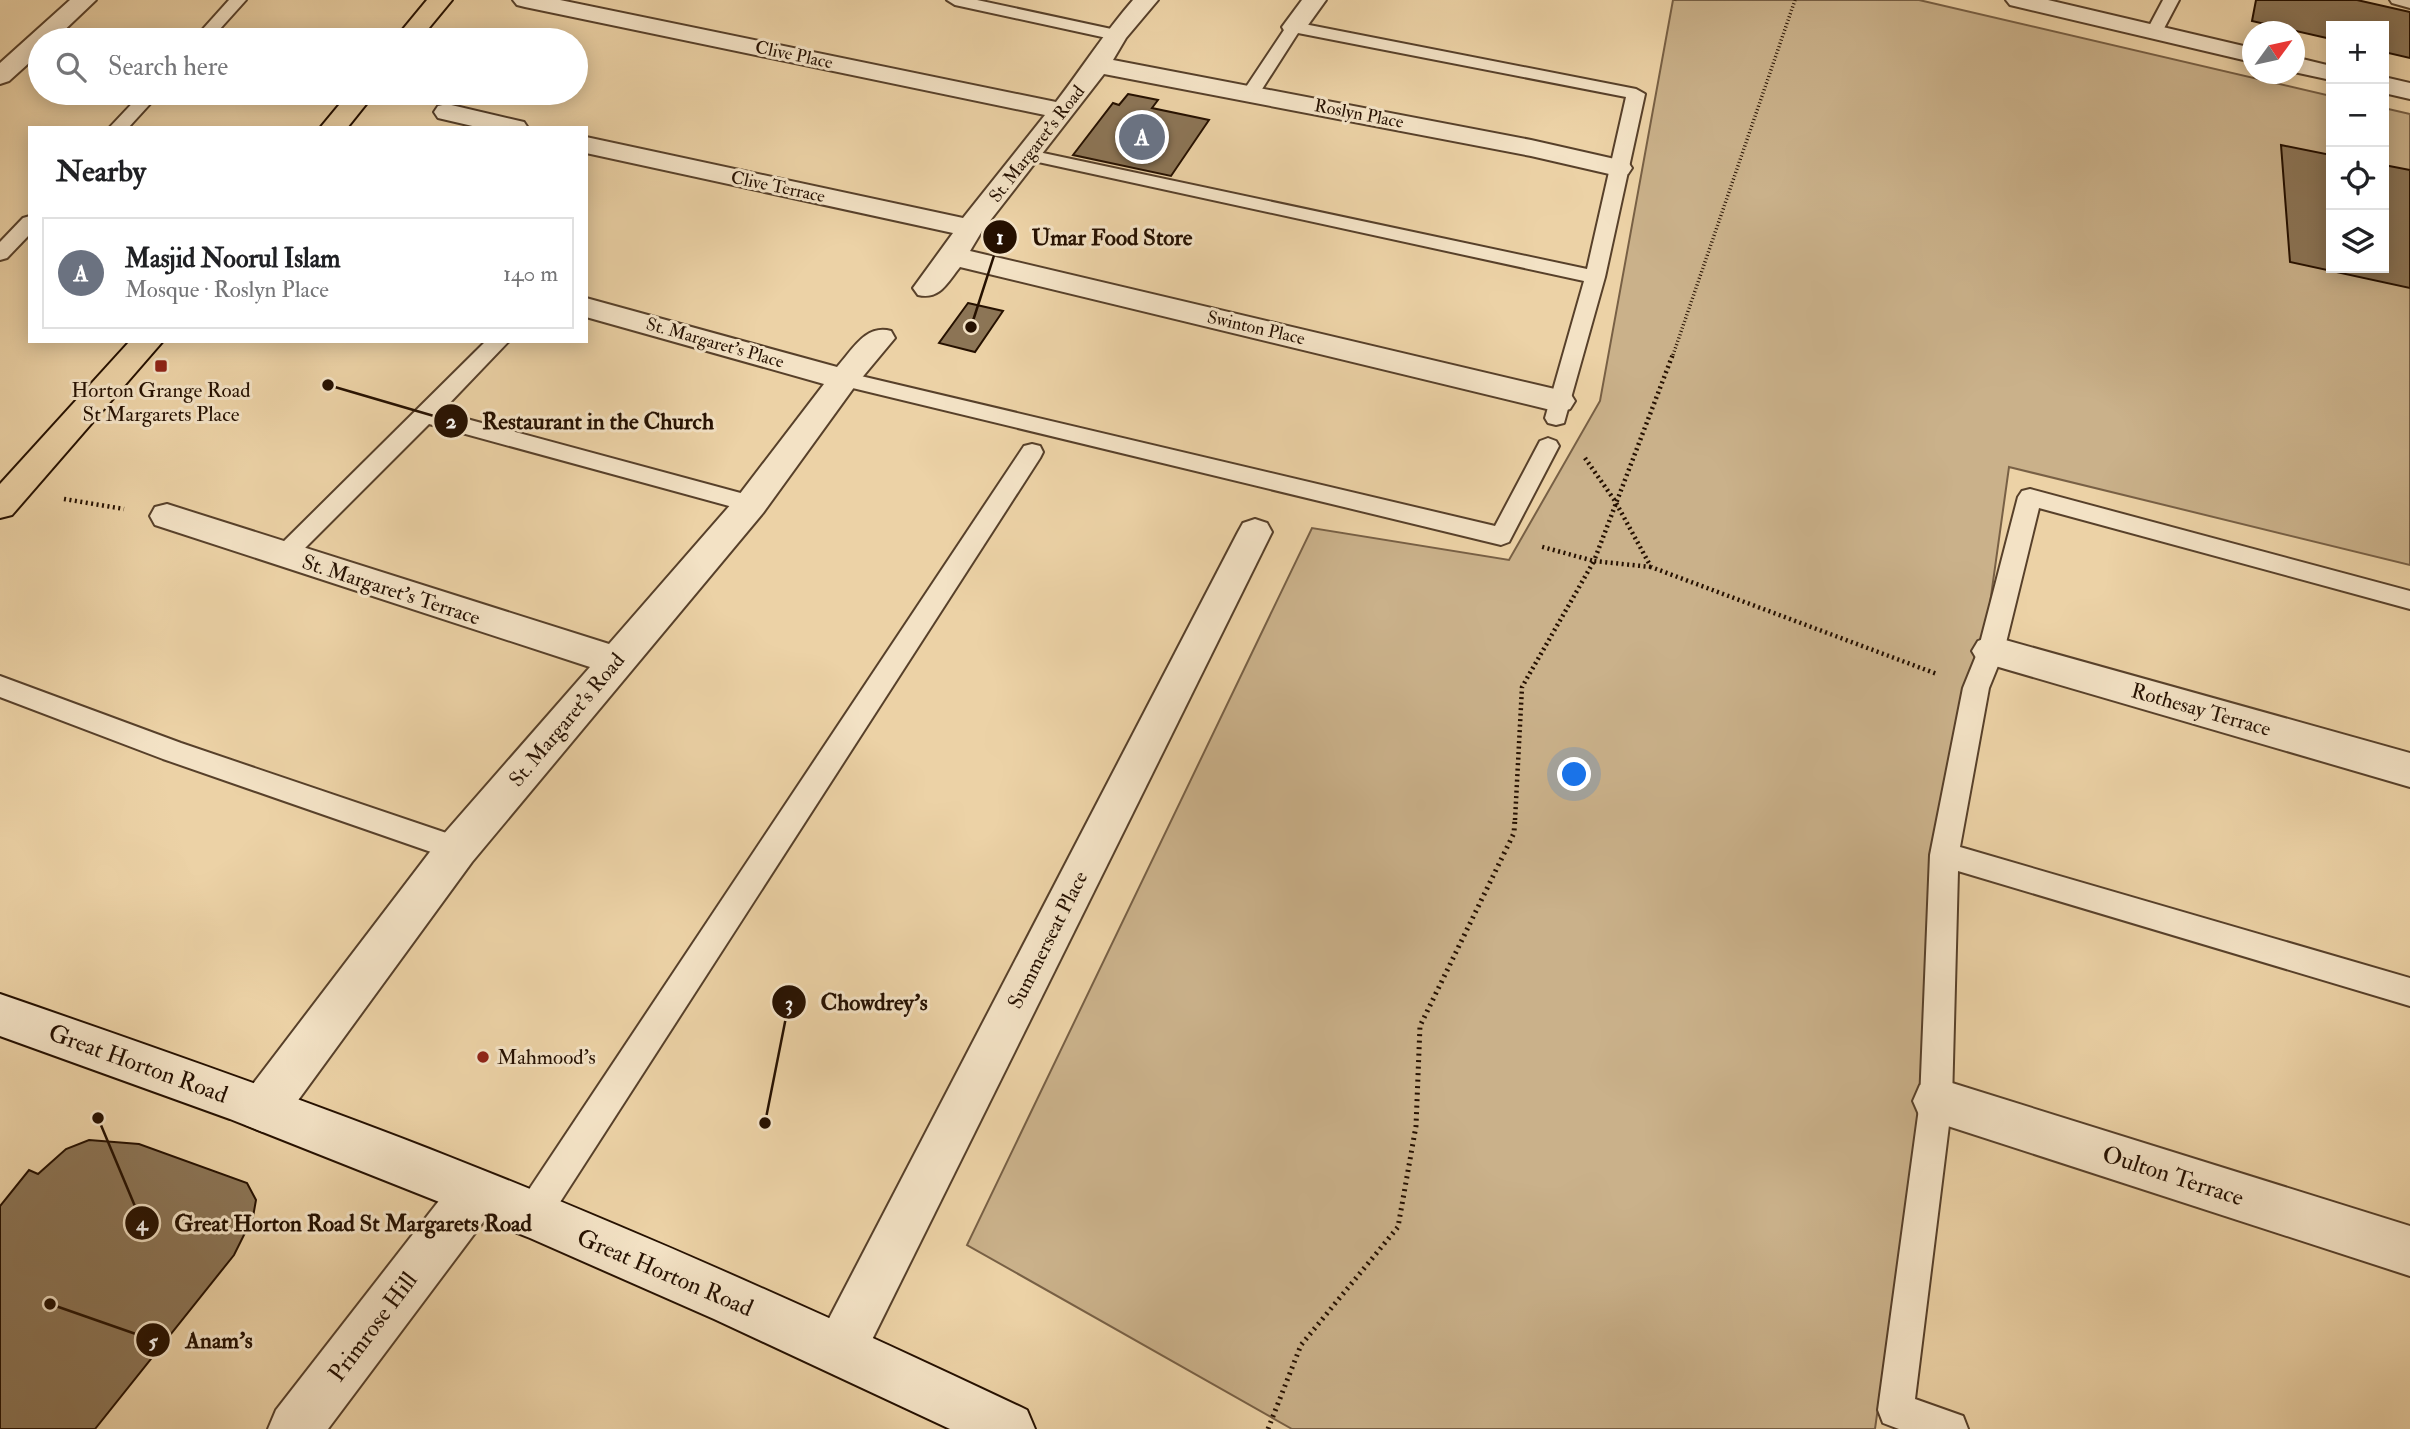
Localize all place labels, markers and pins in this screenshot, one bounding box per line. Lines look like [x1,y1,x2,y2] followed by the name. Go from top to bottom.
[1119,111,1165,163] pin: A
[982,215,1206,259] callout: Umar Food Store
[153,358,169,374] marker: Horton Grange Road St Margarets Place
[71,377,251,428] place label: Horton Grange Road St Margarets Place
[433,399,728,443] callout: Restaurant in the Church
[771,980,941,1024] callout: Chowdrey's
[497,1044,596,1071] place label: Mahmood's
[475,1049,491,1065] marker: Mahmood's
[125,1201,545,1245] callout: Great Horton Road St Margarets Road
[136,1318,266,1362] callout: Anam's

